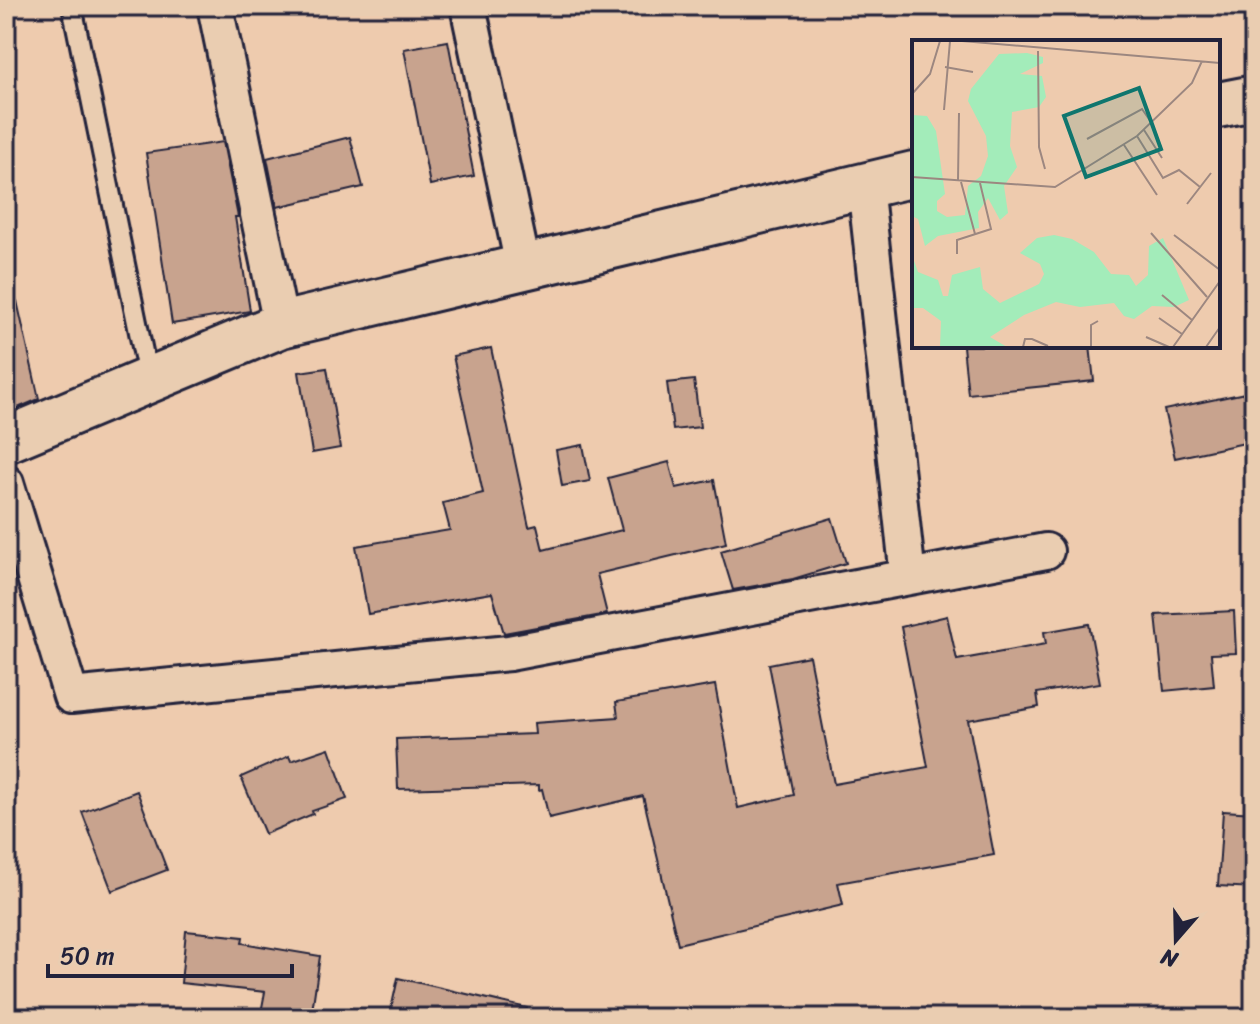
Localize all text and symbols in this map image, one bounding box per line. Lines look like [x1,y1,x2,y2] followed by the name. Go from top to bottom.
[912,40,1220,348] inset map
[1136,900,1216,980] north arrow
[48,928,292,978] scale bar
[60,935,115,977] text: 50 m
[1155,937,1184,980] text: N

